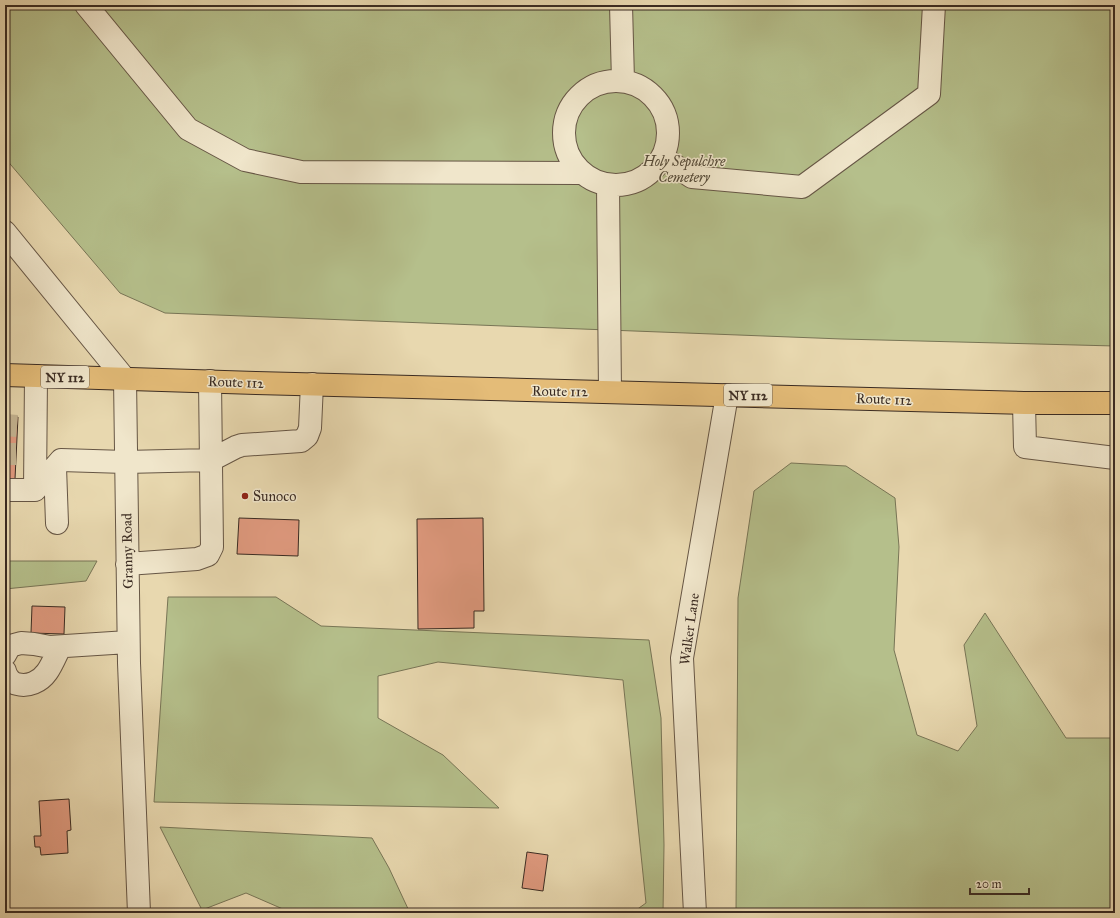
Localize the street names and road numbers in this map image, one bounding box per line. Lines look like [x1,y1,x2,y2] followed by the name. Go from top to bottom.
[41,366,89,388] road number: NY 112
[208,373,264,392] street label: Route 112
[532,383,588,400] street label: Route 112
[724,384,772,406] road number: NY 112
[856,390,912,409] street label: Route 112
[118,513,137,589] street label: Granny Road
[676,592,703,666] street label: Walker Lane

